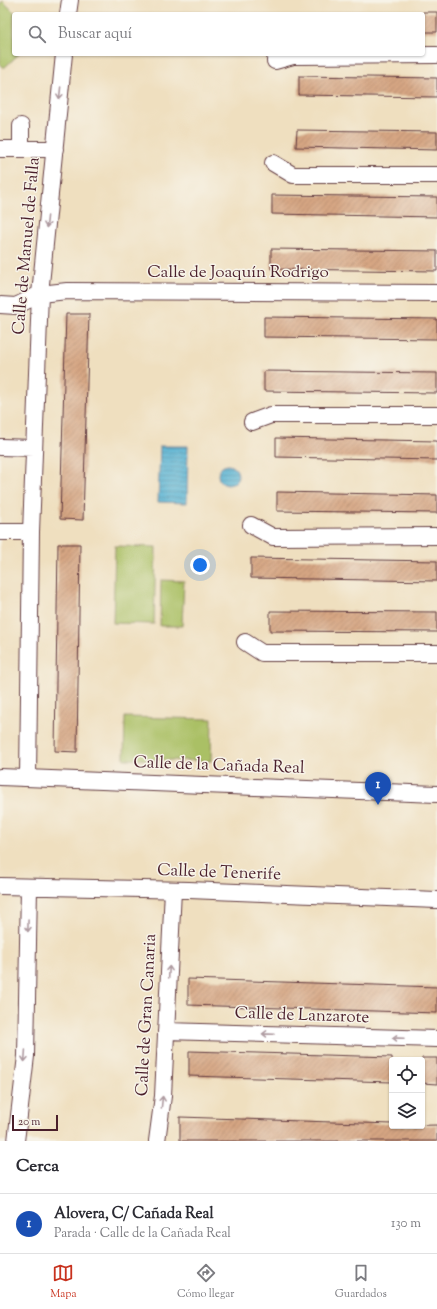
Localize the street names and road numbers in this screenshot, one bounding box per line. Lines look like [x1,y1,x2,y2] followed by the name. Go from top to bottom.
[7,156,47,336] street label: Calle de Manuel de Falla
[147,261,329,285] street label: Calle de Joaquín Rodrigo
[133,751,305,781] street label: Calle de la Cañada Real
[157,859,281,887] street label: Calle de Tenerife
[131,933,163,1097] street label: Calle de Gran Canaria
[234,1002,370,1030] street label: Calle de Lanzarote

